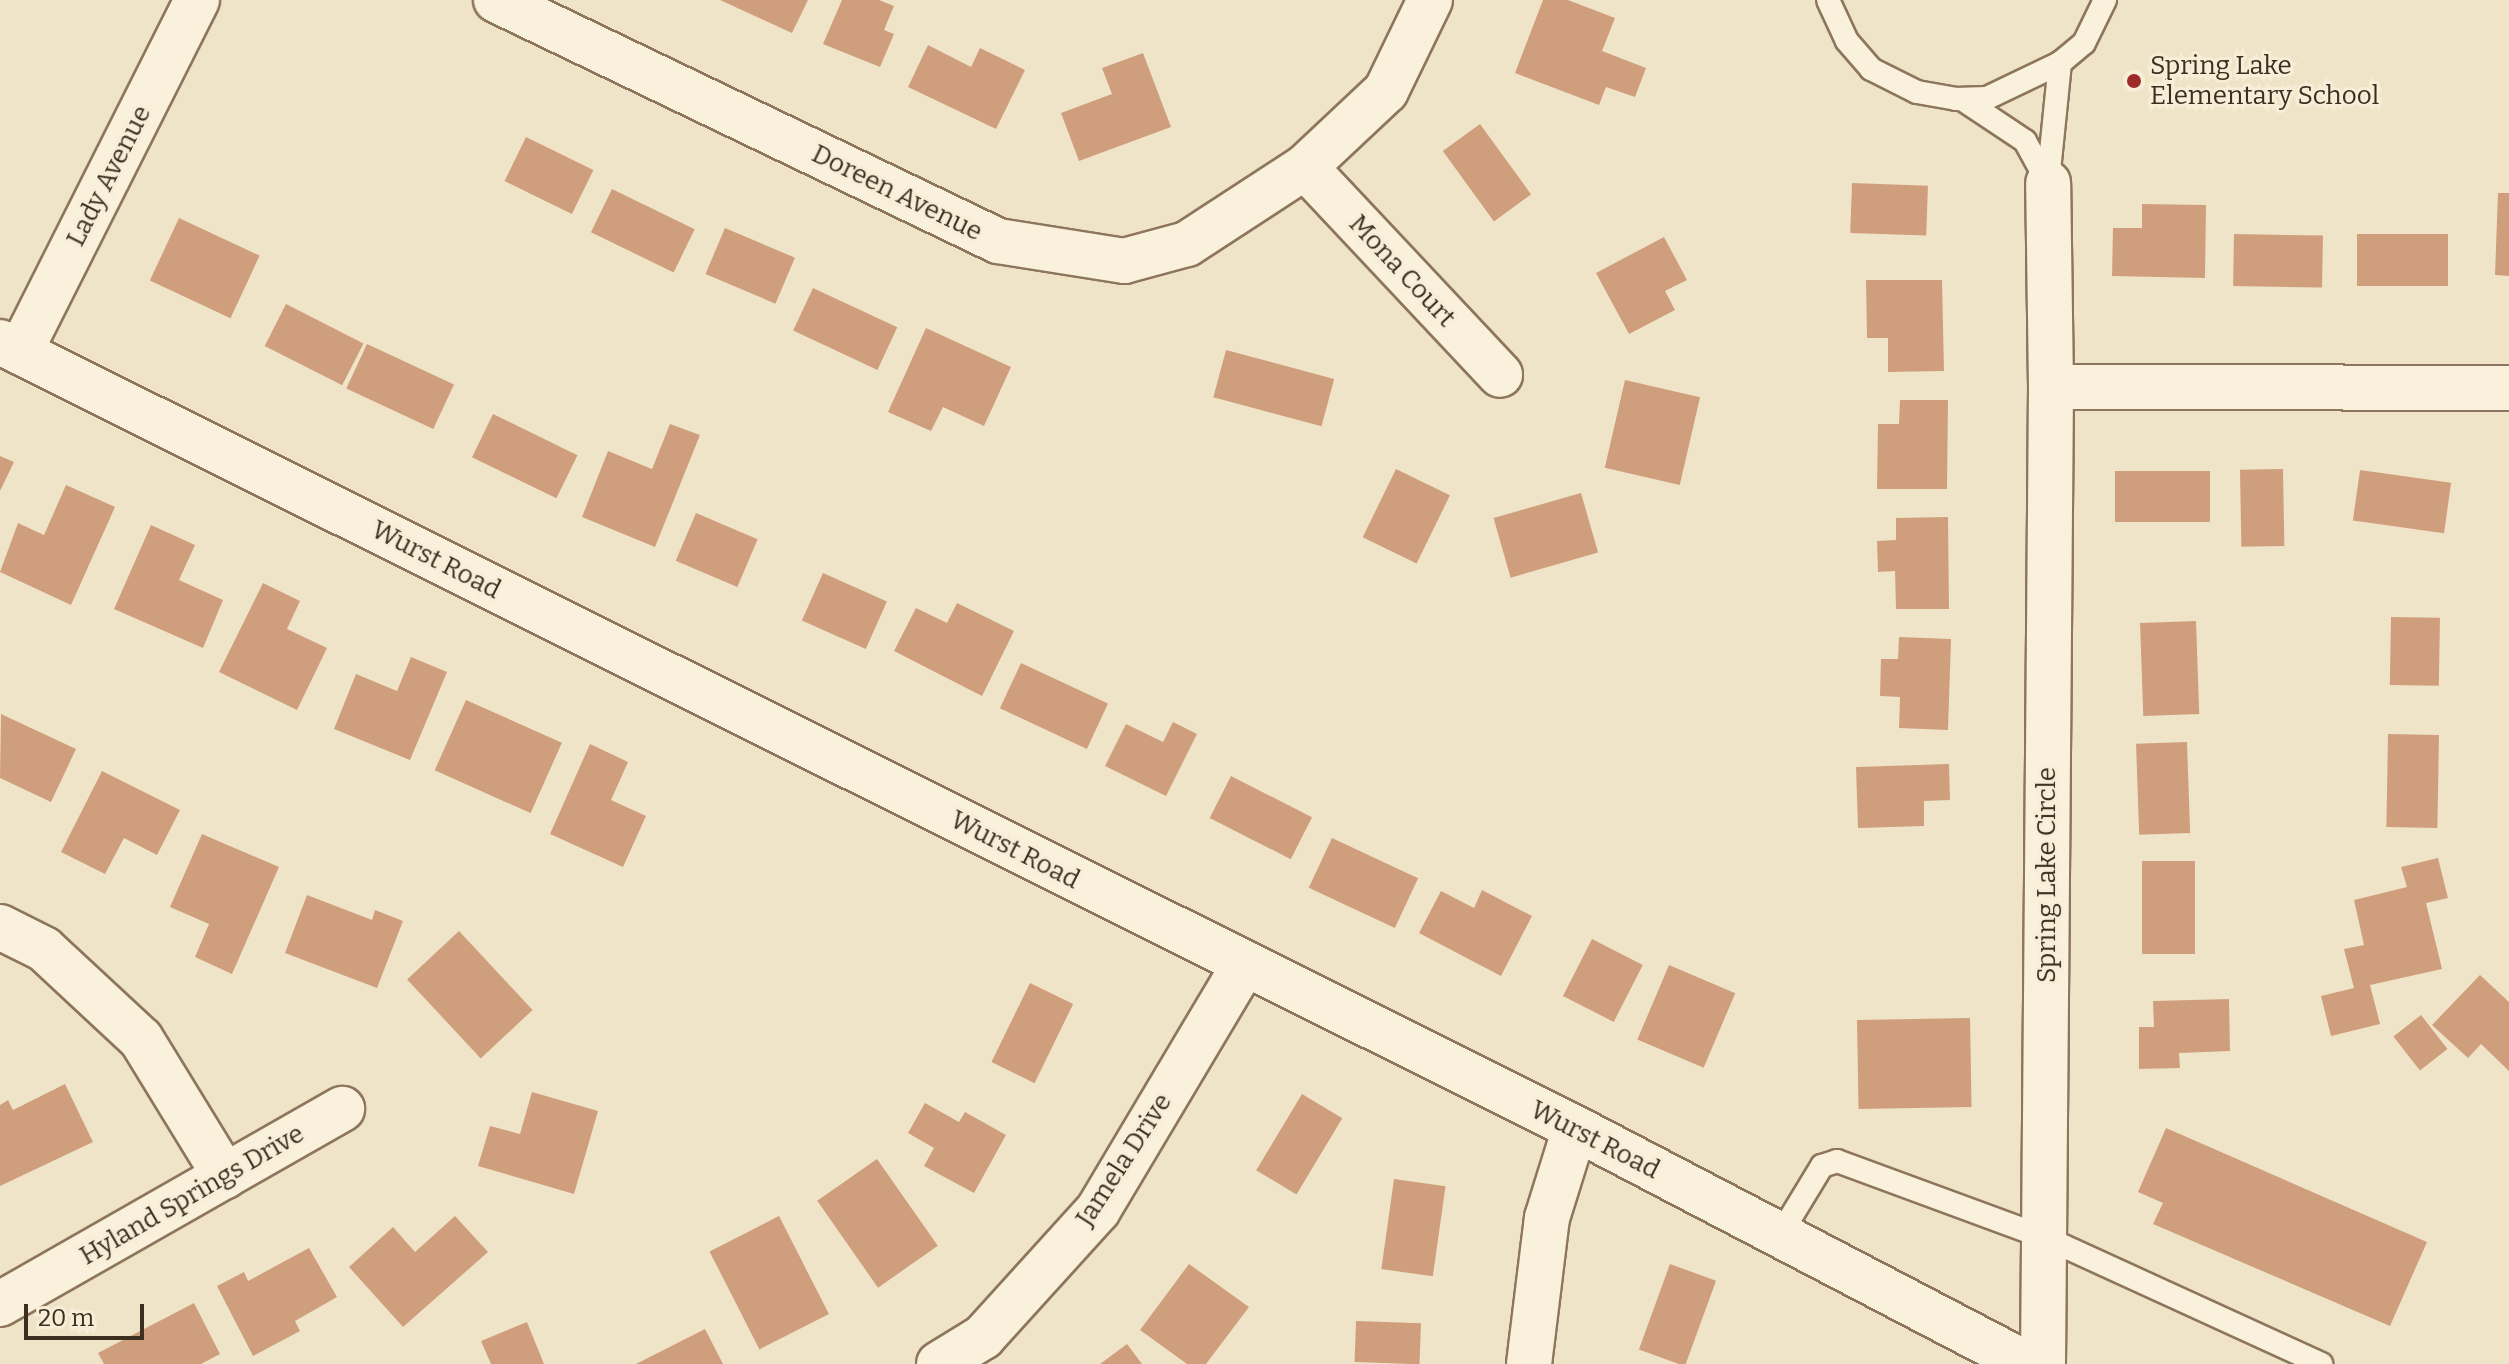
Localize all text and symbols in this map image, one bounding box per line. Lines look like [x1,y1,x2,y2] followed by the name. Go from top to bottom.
[2150,50,2379,112] place label: Spring Lake Elementary School
[2125,72,2143,90] marker: Spring Lake Elementary School
[60,100,158,252] street label: Lady Avenue
[807,138,987,248] street label: Doreen Avenue
[1342,209,1462,333] street label: Mona Court
[366,514,506,606] street label: Wurst Road
[2031,767,2063,983] street label: Spring Lake Circle
[945,804,1085,896] street label: Wurst Road
[1070,1088,1178,1232] street label: Jamela Drive
[1525,1094,1665,1186] street label: Wurst Road
[74,1118,310,1272] street label: Hyland Springs Drive
[28,1288,148,1338] scale bar
[38,1304,94,1332] text: 20 m

